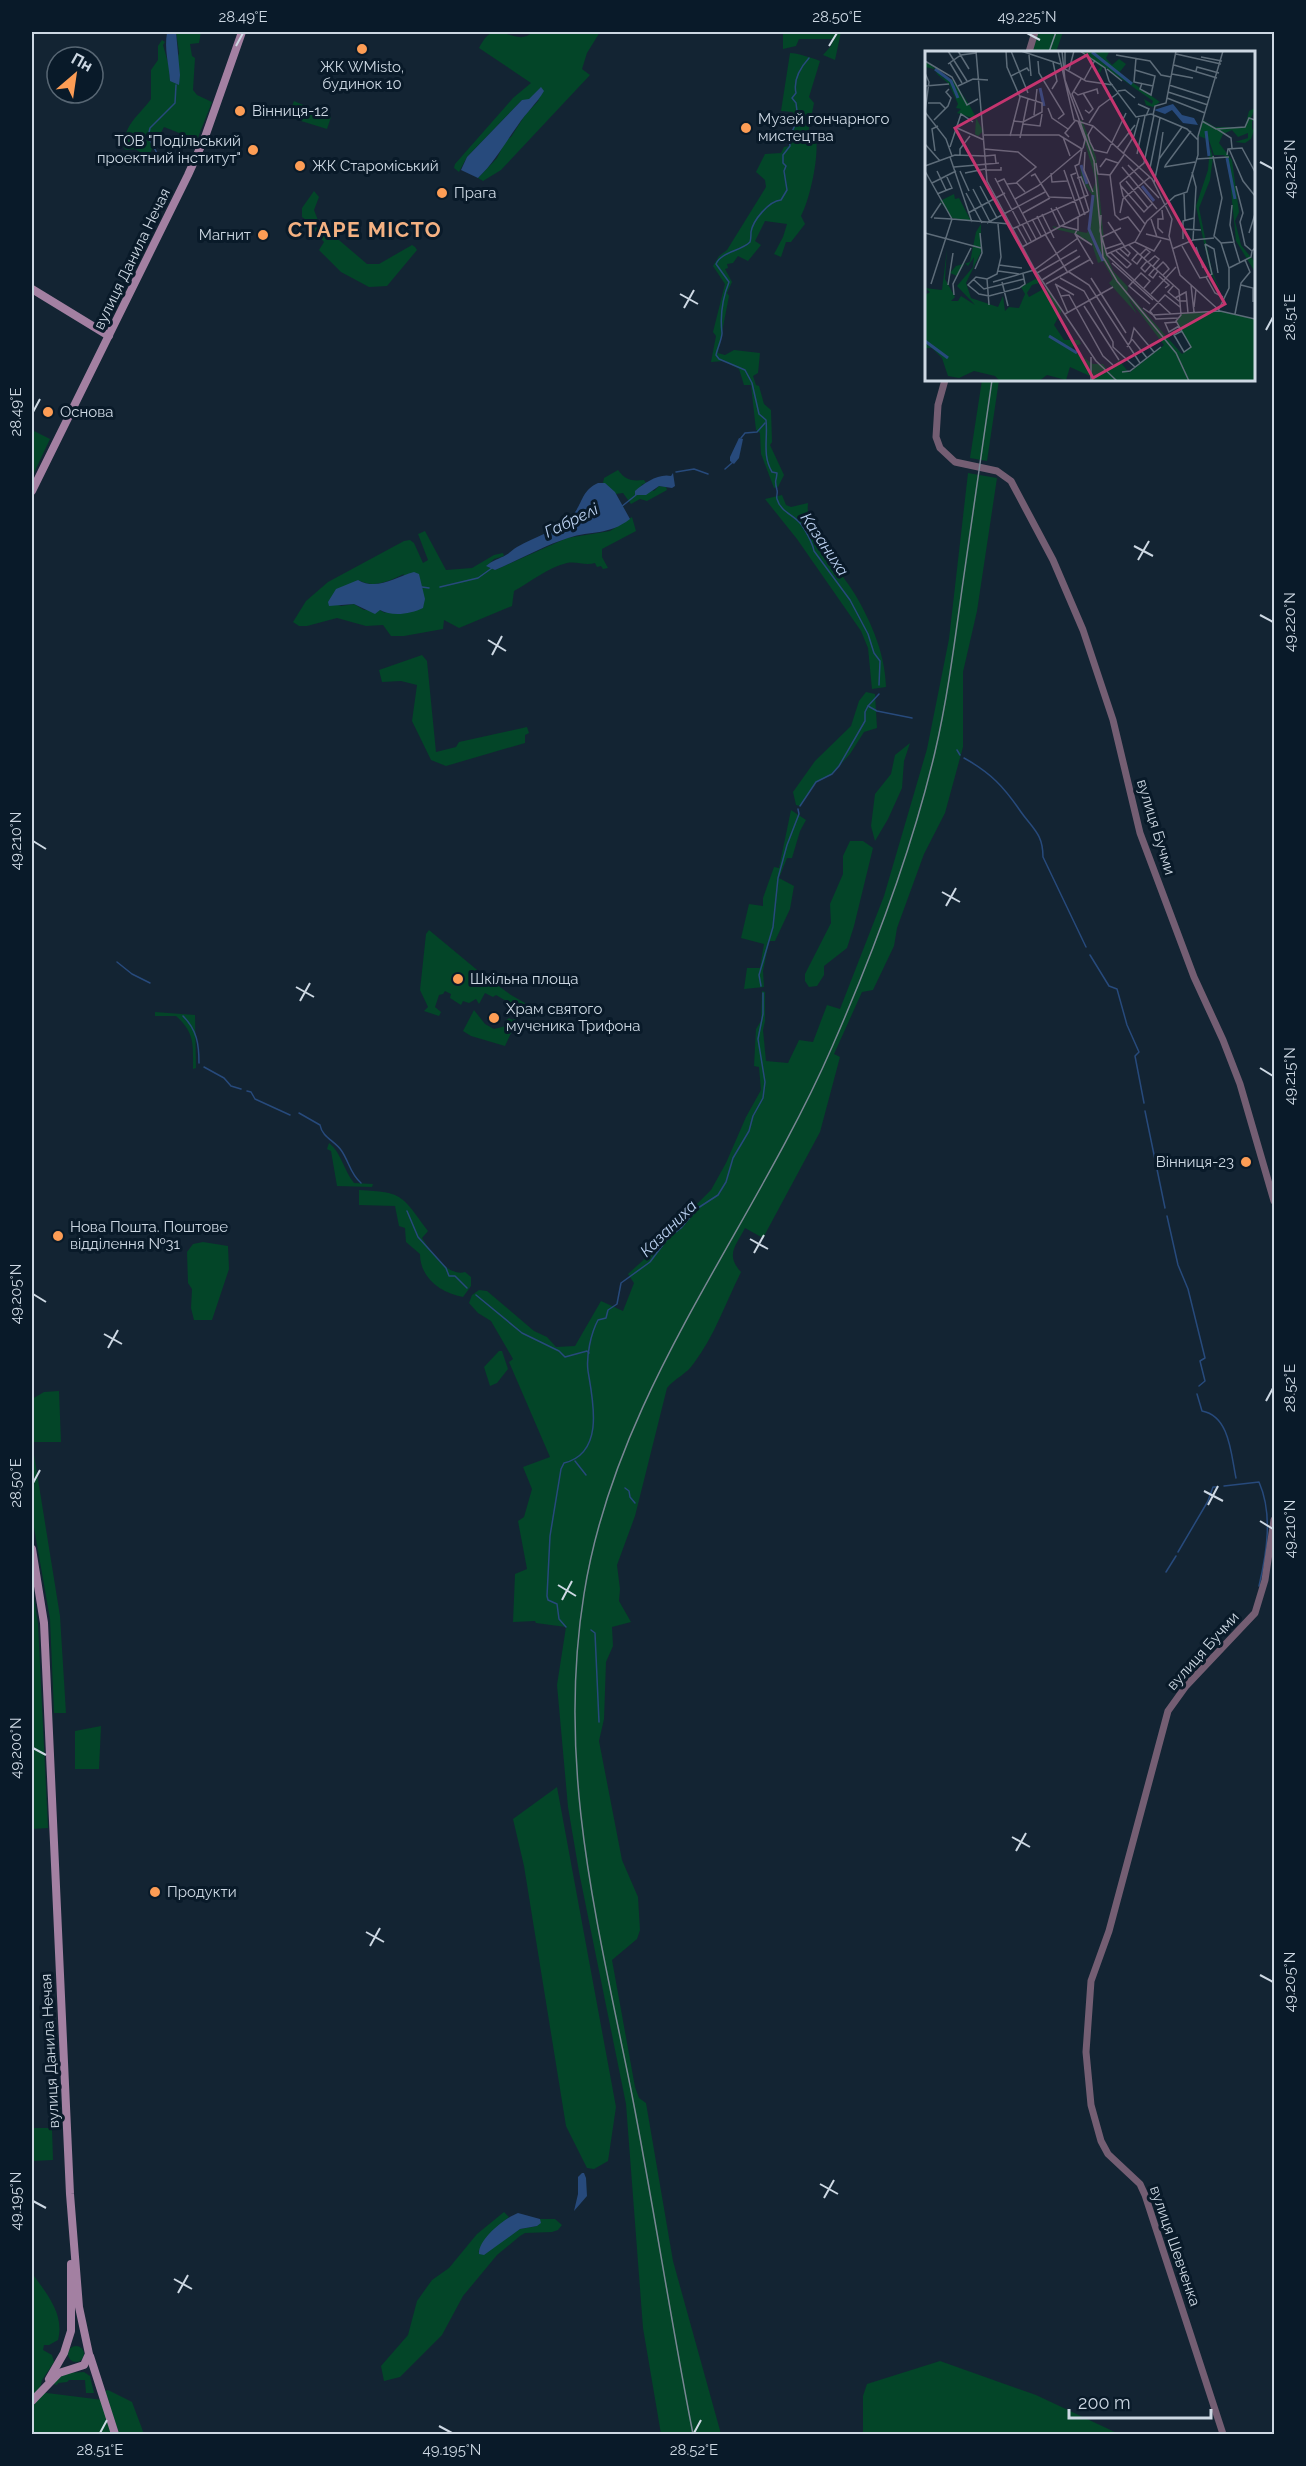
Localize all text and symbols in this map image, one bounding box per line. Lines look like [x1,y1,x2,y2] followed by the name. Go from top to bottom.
[218,8,268,26] text: 28.49°E
[812,8,862,26] text: 28.50°E
[997,8,1057,26] text: 49.225°N
[355,42,369,56] marker: ЖК WMisto, будинок 10
[45,45,105,105] north arrow
[68,49,96,76] text: Пн
[925,51,1255,381] inset map
[320,58,404,93] place label: ЖК WMisto, будинок 10
[252,102,329,120] place label: Вінниця-12
[233,104,247,118] marker: Вінниця-12
[758,110,889,145] place label: Музей гончарного мистецтва
[739,121,753,135] marker: Музей гончарного мистецтва
[97,132,241,167] place label: ТОВ "Подільський проектний інститут"
[1281,139,1299,199] text: 49.225°N
[246,143,260,157] marker: ТОВ "Подільський проектний інститут"
[312,157,439,175] place label: ЖК Староміський
[293,159,307,173] marker: ЖК Староміський
[454,184,496,202] place label: Прага
[90,185,174,333] street label: вулиця Данила Нечая
[435,186,449,200] marker: Прага
[288,217,442,242] district label: СТАРЕ МІСТО
[199,226,251,244] place label: Магнит
[256,228,270,242] marker: Магнит
[1281,294,1299,340] text: 28.51°E
[7,387,25,437] text: 28.49°E
[60,403,113,421] place label: Основа
[41,405,55,419] marker: Основа
[541,499,602,542] water label: Габрелі
[797,509,853,580] water label: Казаниха
[1281,592,1299,652] text: 49.220°N
[1133,777,1179,877] street label: вулиця Бучми
[7,812,25,870] text: 49.210°N
[470,970,578,988] place label: Шкільна площа
[451,972,465,986] marker: Шкільна площа
[506,1000,640,1035] place label: Храм святого мученика Трифона
[487,1011,501,1025] marker: Храм святого мученика Трифона
[1281,1047,1299,1105] text: 49.215°N
[1156,1153,1234,1171] place label: Вінниця-23
[1239,1155,1253,1169] marker: Вінниця-23
[636,1196,701,1261] water label: Казаниха
[70,1218,228,1253] place label: Нова Пошта. Поштове відділення №31
[51,1229,65,1243] marker: Нова Пошта. Поштове відділення №31
[7,1264,25,1324] text: 49.205°N
[1281,1364,1299,1412] text: 28.52°E
[7,1458,25,1508] text: 28.50°E
[1281,1500,1299,1558] text: 49.210°N
[1163,1608,1243,1694] street label: вулиця Бучми
[7,1717,25,1779] text: 49.200°N
[167,1883,237,1901] place label: Продукти
[148,1885,162,1899] marker: Продукти
[1281,1952,1299,2012] text: 49.205°N
[37,1973,63,2129] street label: вулиця Данила Нечая
[7,2172,25,2230] text: 49.195°N
[1146,2183,1204,2309] street label: вулиця Шевченка
[1069,2382,1212,2420] scale bar
[1078,2392,1131,2413] text: 200 m
[77,2441,123,2459] text: 28.51°E
[423,2441,481,2459] text: 49.195°N
[670,2441,718,2459] text: 28.52°E

